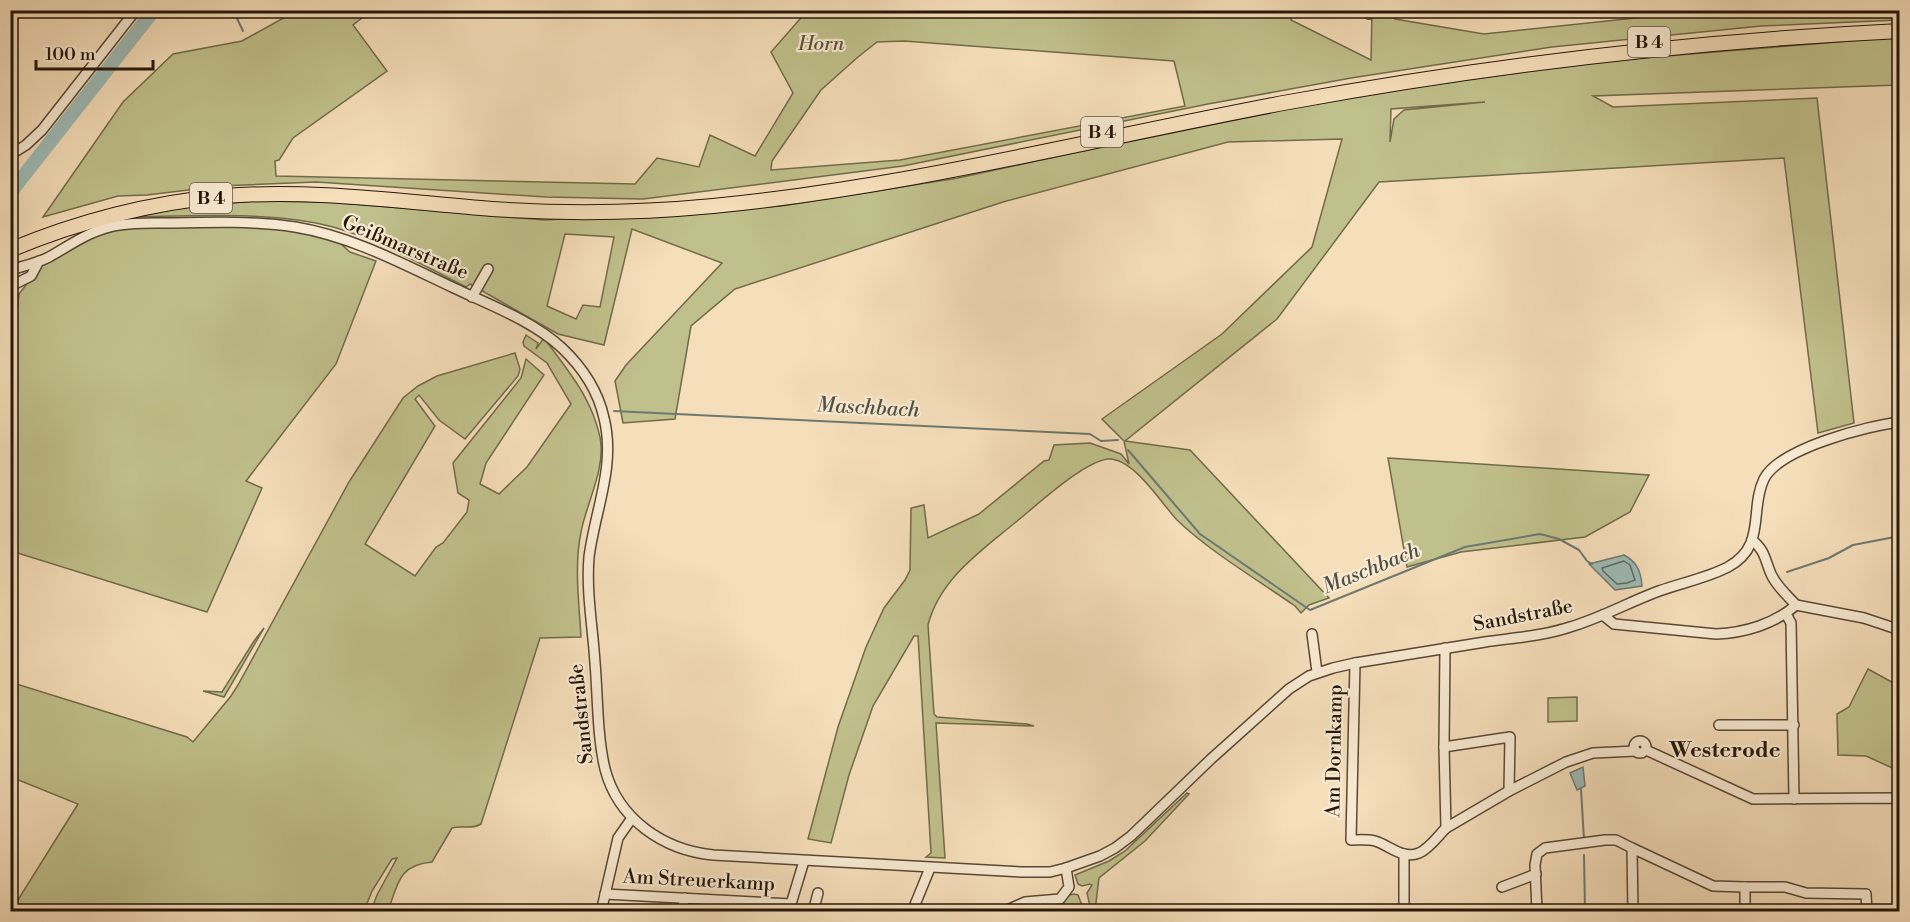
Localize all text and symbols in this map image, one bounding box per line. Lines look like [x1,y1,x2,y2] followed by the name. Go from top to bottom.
[1628,27,1670,57] road number: B 4
[797,32,845,57] park label: Horn
[36,33,153,71] scale bar
[45,43,96,66] text: 100 m
[1081,117,1123,147] road number: B 4
[190,183,232,213] road number: B 4
[338,210,472,286] street label: Geißmarstraße
[816,392,920,424] water label: Maschbach
[1318,538,1424,600] water label: Maschbach
[1471,594,1575,638] street label: Sandstraße
[564,663,600,765] street label: Sandstraße
[1321,684,1349,819] street label: Am Dornkamp
[1668,737,1781,764] district label: Westerode
[621,864,776,897] street label: Am Streuerkamp

